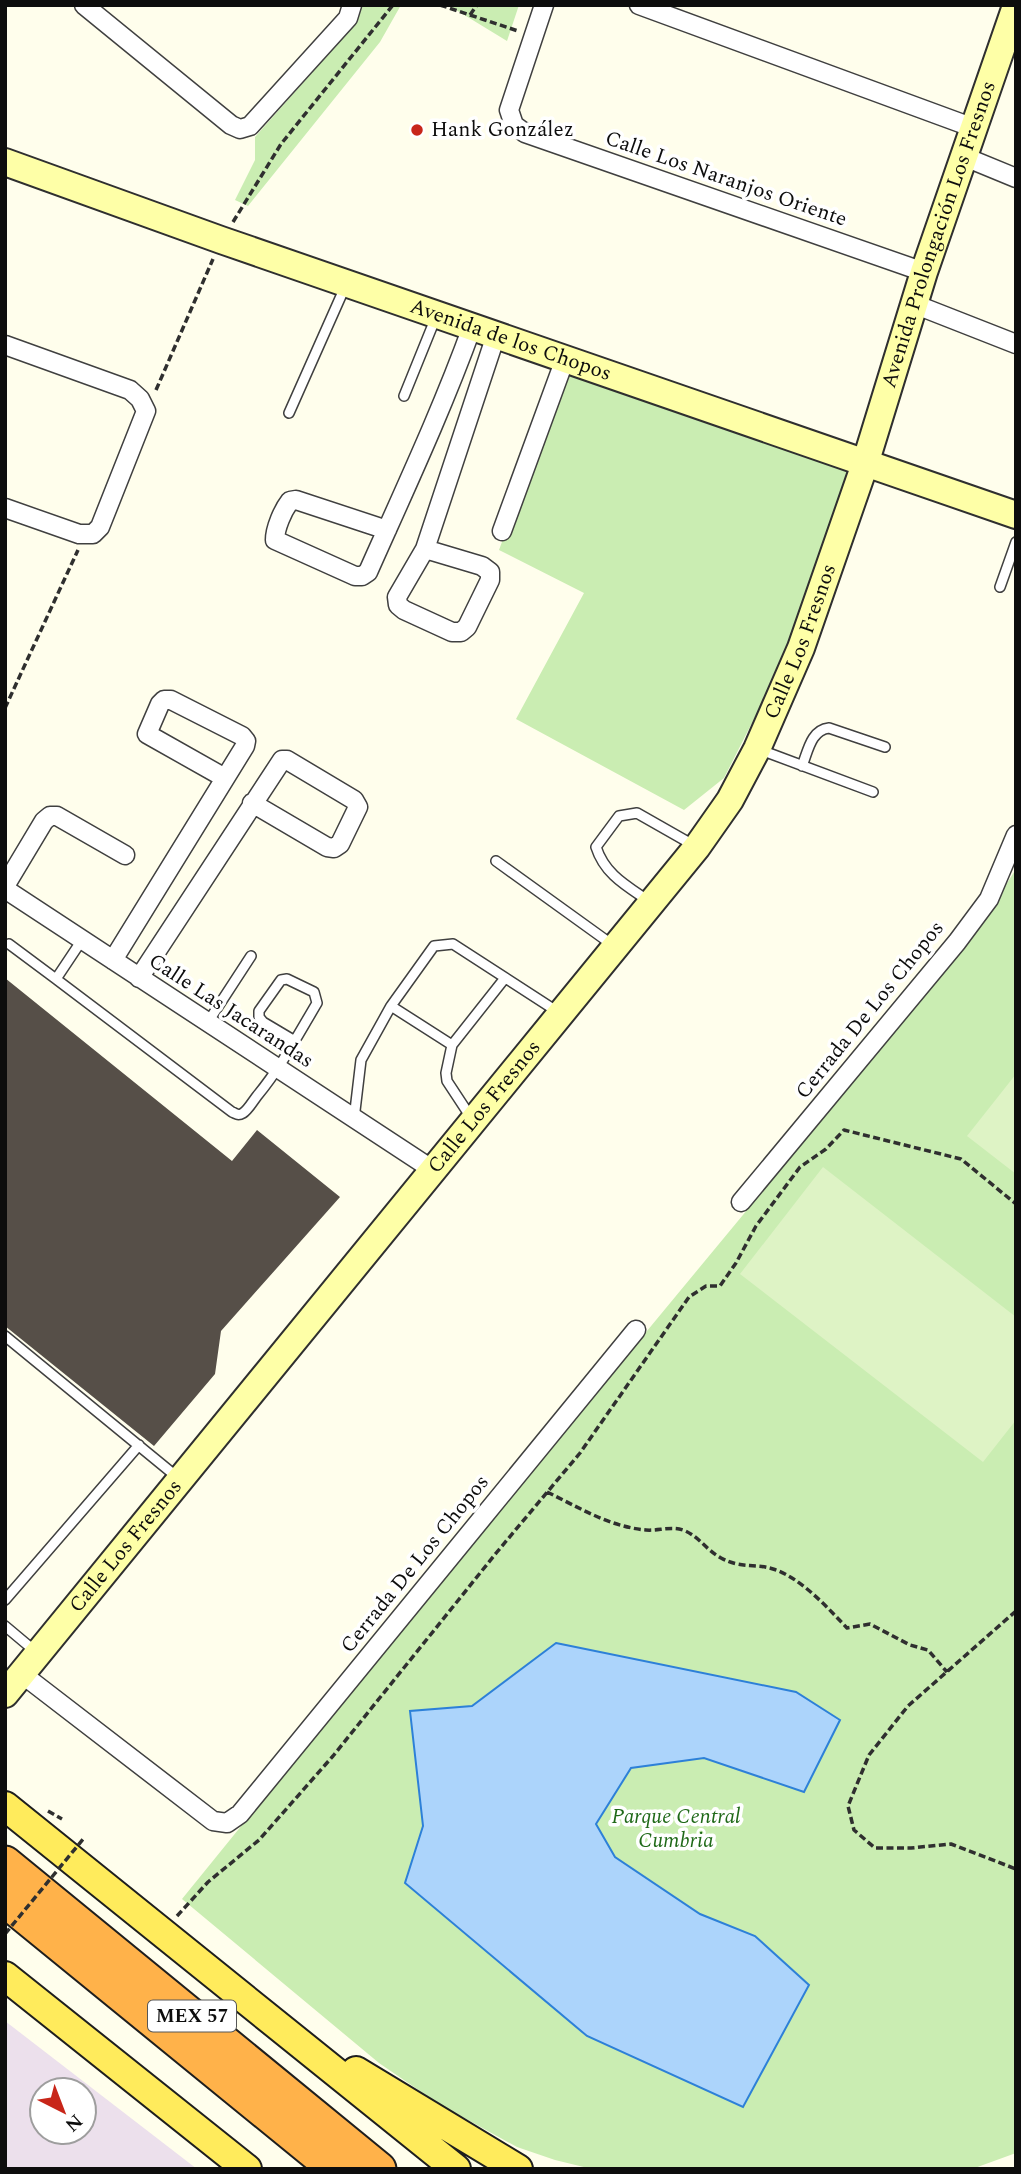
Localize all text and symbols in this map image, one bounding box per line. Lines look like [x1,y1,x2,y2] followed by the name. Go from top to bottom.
[873,76,1005,392] street label: Avenida Prolongación Los Fresnos
[431,114,574,146] place label: Hank González
[409,122,425,138] marker: Hank González
[601,123,851,235] street label: Calle Los Naranjos Oriente
[405,290,616,390] street label: Avenida de los Chopos
[756,559,845,724] street label: Calle Los Fresnos
[788,914,952,1106] street label: Cerrada De Los Chopos
[142,945,320,1077] street label: Calle Las Jacarandas
[420,1033,549,1181] street label: Calle Los Fresnos
[333,1468,497,1660] street label: Cerrada De Los Chopos
[61,1472,190,1620] street label: Calle Los Fresnos
[611,1801,741,1857] park label: Parque Central Cumbria
[148,2000,236,2032] road number: MEX 57
[28,2076,98,2146] north arrow
[58,2107,89,2138] text: N

